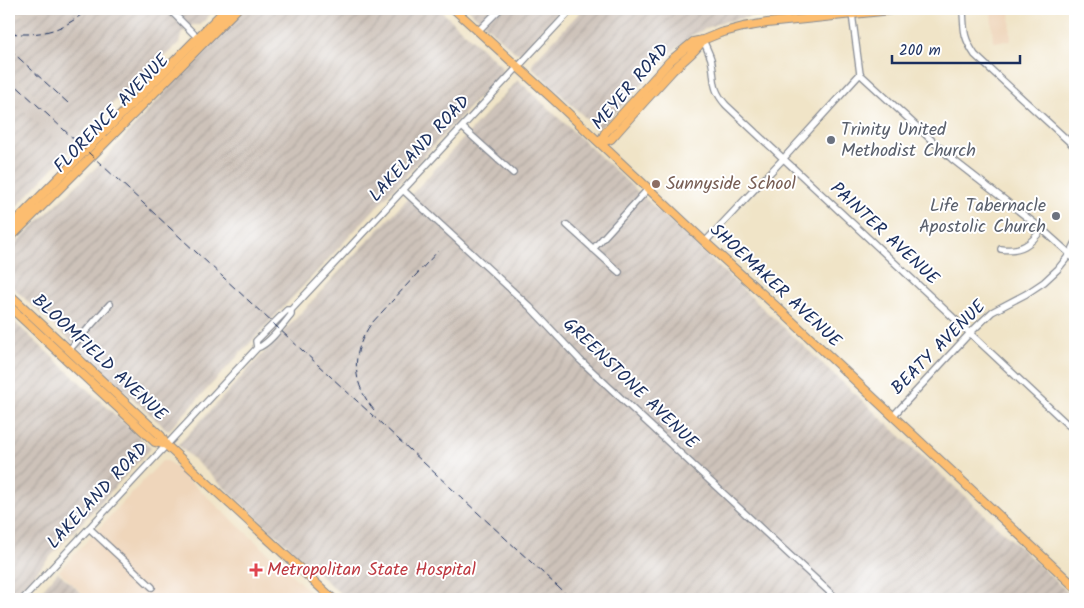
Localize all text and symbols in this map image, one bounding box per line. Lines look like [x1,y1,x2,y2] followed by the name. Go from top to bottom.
[892,32,1019,64] scale bar
[585,37,677,137] street label: MEYER ROAD
[899,39,941,63] text: 200 m
[47,47,177,180] street label: FLORENCE AVENUE
[362,88,478,209] street label: LAKELAND ROAD
[841,116,976,166] place label: Trinity United Methodist Church
[825,134,837,146] marker: Trinity United Methodist Church
[666,170,797,199] place label: Sunnyside School
[823,175,946,293] street label: PAINTER AVENUE
[650,178,662,190] marker: Sunnyside School
[919,192,1046,242] place label: Life Tabernacle Apostolic Church
[1050,210,1062,222] marker: Life Tabernacle Apostolic Church
[702,217,848,355] street label: SHOEMAKER AVENUE
[25,287,174,429] street label: BLOOMFIELD AVENUE
[885,293,994,402] street label: BEATY AVENUE
[555,311,705,457] street label: GREENSTONE AVENUE
[40,435,156,556] street label: LAKELAND ROAD
[267,556,476,585] place label: Metropolitan State Hospital
[249,563,263,577] marker: Metropolitan State Hospital

